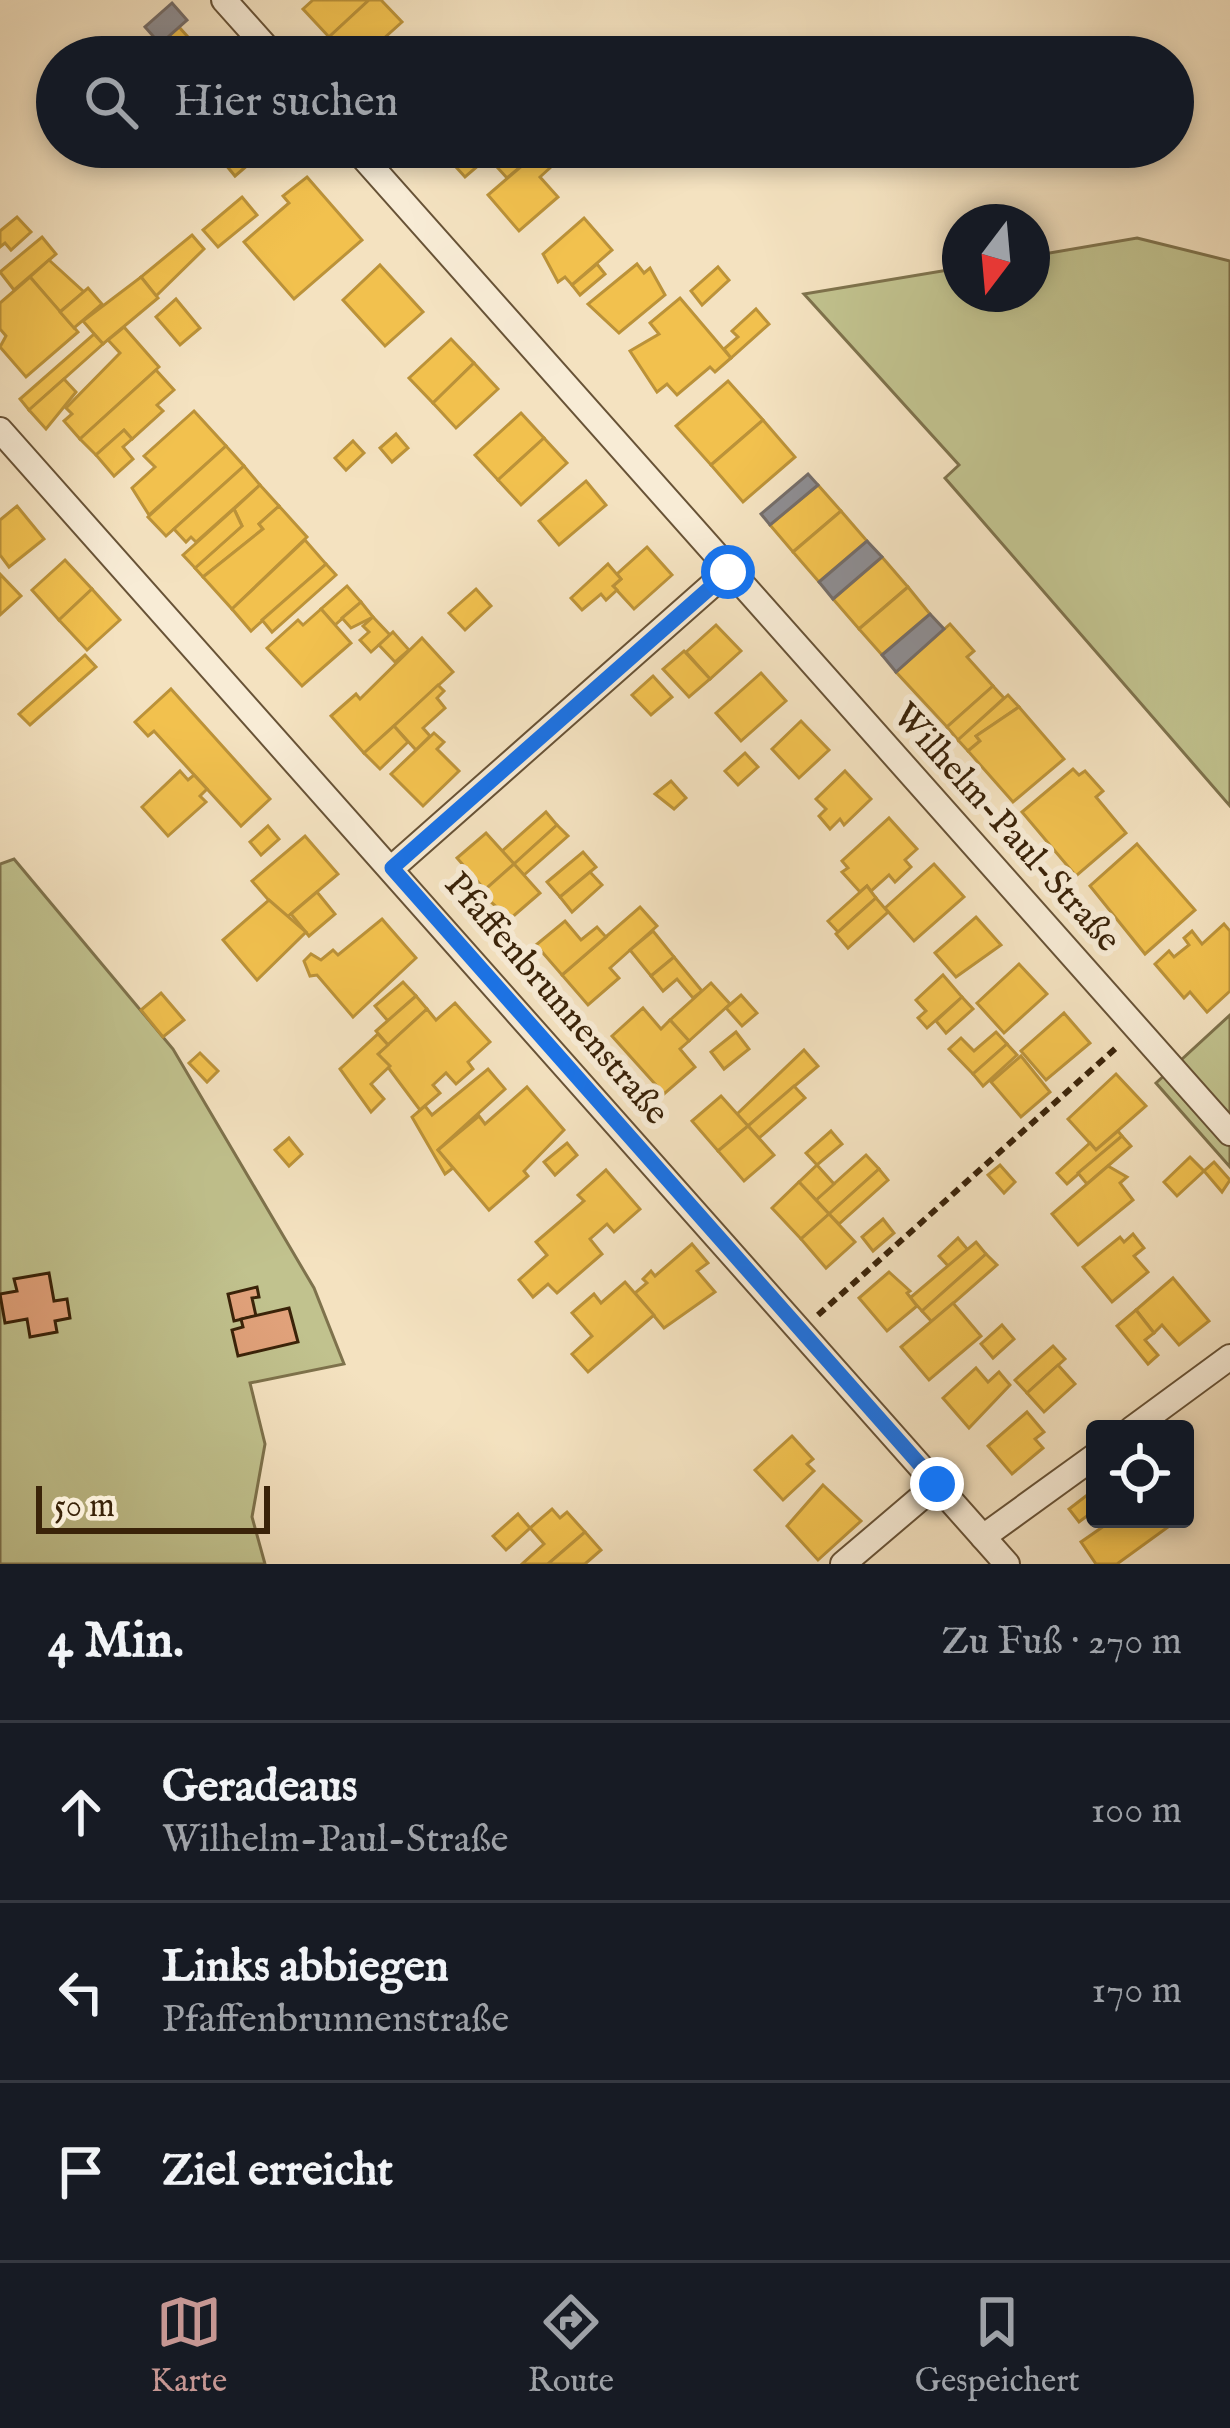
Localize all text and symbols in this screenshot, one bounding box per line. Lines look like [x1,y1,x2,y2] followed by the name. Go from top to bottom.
[36,36,1194,168] search box
[78,69,144,135] icon: search
[174,74,398,131] text: Hier suchen
[942,204,1050,312] north arrow
[701,545,755,599] route start
[882,694,1130,962] street label: Wilhelm-Paul-Straße
[434,863,678,1135] street label: Pfaffenbrunnenstraße
[1086,1420,1194,1528] map controls
[1086,1420,1194,1528] button: locate
[910,1457,964,1511] route end
[36,1480,270,1533] scale bar
[54,1486,115,1528] text: 50 m
[48,1610,184,1675] text: 4 Min.
[942,1618,1182,1667] text: Zu Fuß · 270 m
[162,1759,358,1816] text: Geradeaus
[48,1779,114,1845] icon: ahead
[1091,1787,1182,1836] text: 100 m
[162,1816,509,1865] text: Wilhelm-Paul-Straße
[162,1939,449,1996] text: Links abbiegen
[48,1959,114,2025] icon: left
[1091,1967,1182,2016] text: 170 m
[162,1996,509,2045] text: Pfaffenbrunnenstraße
[48,2139,114,2205] icon: arrive
[162,2143,393,2200] text: Ziel erreicht
[150,2289,227,2403] tab: Karte
[528,2289,614,2403] tab: Route
[915,2289,1080,2403] tab: Gespeichert

